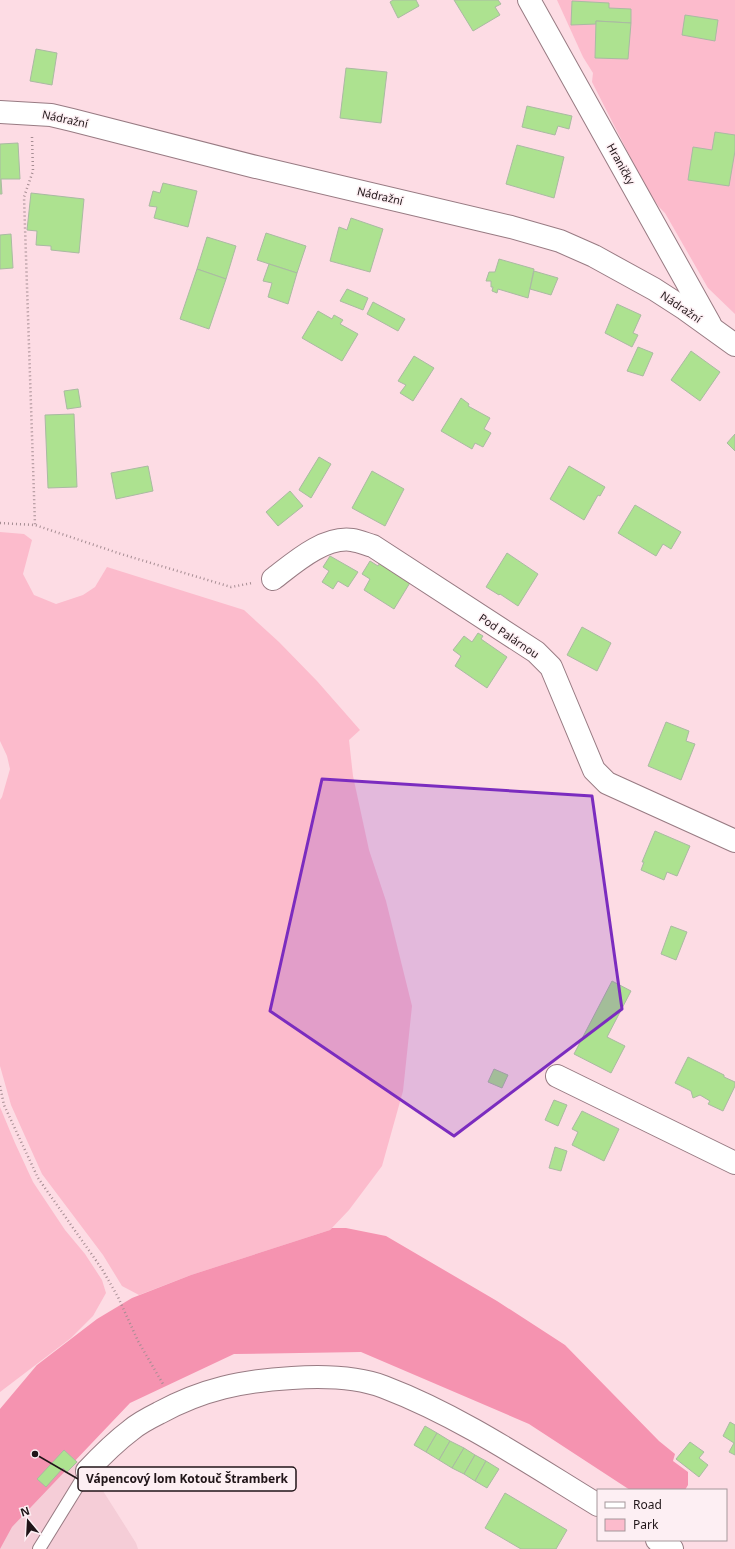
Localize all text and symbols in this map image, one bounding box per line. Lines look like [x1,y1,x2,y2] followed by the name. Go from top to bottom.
[41,106,91,131] street label: Nádražní
[604,140,639,187] street label: Hraničky
[356,183,406,208] street label: Nádražní
[658,287,706,326] street label: Nádražní
[476,610,542,661] street label: Pod Palárnou
[78,1467,296,1491] callout: Vápencový lom Kotouč Štramberk
[86,1470,289,1487] text: Vápencový lom Kotouč Štramberk
[597,1489,727,1541] legend
[633,1496,662,1513] text: Road
[8,1501,48,1541] north arrow
[18,1502,31,1520] text: N
[633,1516,659,1533] text: Park

